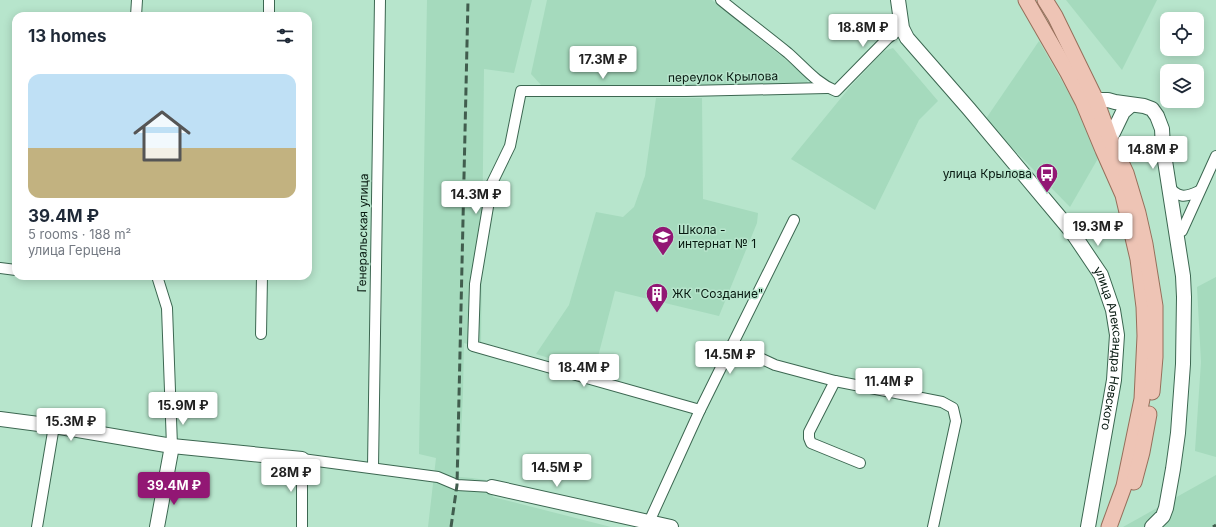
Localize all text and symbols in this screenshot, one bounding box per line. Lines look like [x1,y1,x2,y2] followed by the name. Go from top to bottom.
[1160,12,1204,108] map controls
[1160,12,1204,56] button: locate
[826,14,900,48] pin: 18.8M ₽
[837,19,889,35] text: 18.8M ₽
[274,25,296,47] icon: filters
[28,26,107,46] text: 13 homes
[566,46,640,80] pin: 17.3M ₽
[579,51,627,67] text: 17.3M ₽
[1160,64,1204,108] button: layers
[668,68,778,85] street label: переулок Крылова
[126,100,198,172] icon: home
[1116,136,1190,170] pin: 14.8M ₽
[1127,141,1179,157] text: 14.8M ₽
[1034,161,1060,194] bus stop icon: улица Крылова
[943,166,1032,181] place label: улица Крылова
[354,173,371,293] street label: Генеральская улица
[439,181,513,215] pin: 14.3M ₽
[450,186,502,202] text: 14.3M ₽
[28,206,99,226] text: 39.4M ₽
[1061,213,1135,247] pin: 19.3M ₽
[1073,218,1123,234] text: 19.3M ₽
[678,222,756,251] place label: Школа - интернат № 1
[650,224,676,257] school or university icon: Школа - интернат № 1
[28,226,131,242] text: 5 rooms · 188 m²
[28,242,121,258] text: улица Герцена
[1090,263,1125,432] street label: улица Александра Невского
[644,281,670,314] building icon: ЖК "Создание"
[672,286,763,301] place label: ЖК "Создание"
[693,341,767,375] pin: 14.5M ₽
[704,346,756,362] text: 14.5M ₽
[547,354,621,388] pin: 18.4M ₽
[558,359,610,375] text: 18.4M ₽
[852,368,926,402] pin: 11.4M ₽
[864,373,914,389] text: 11.4M ₽
[146,392,220,426] pin: 15.9M ₽
[157,397,209,413] text: 15.9M ₽
[34,408,108,442] pin: 15.3M ₽
[46,413,96,429] text: 15.3M ₽
[520,454,594,488] pin: 14.5M ₽
[263,459,319,493] pin: 28M ₽
[531,459,583,475] text: 14.5M ₽
[270,464,312,480] text: 28M ₽
[137,472,211,506] pin: 39.4M ₽
[147,477,201,493] text: 39.4M ₽

